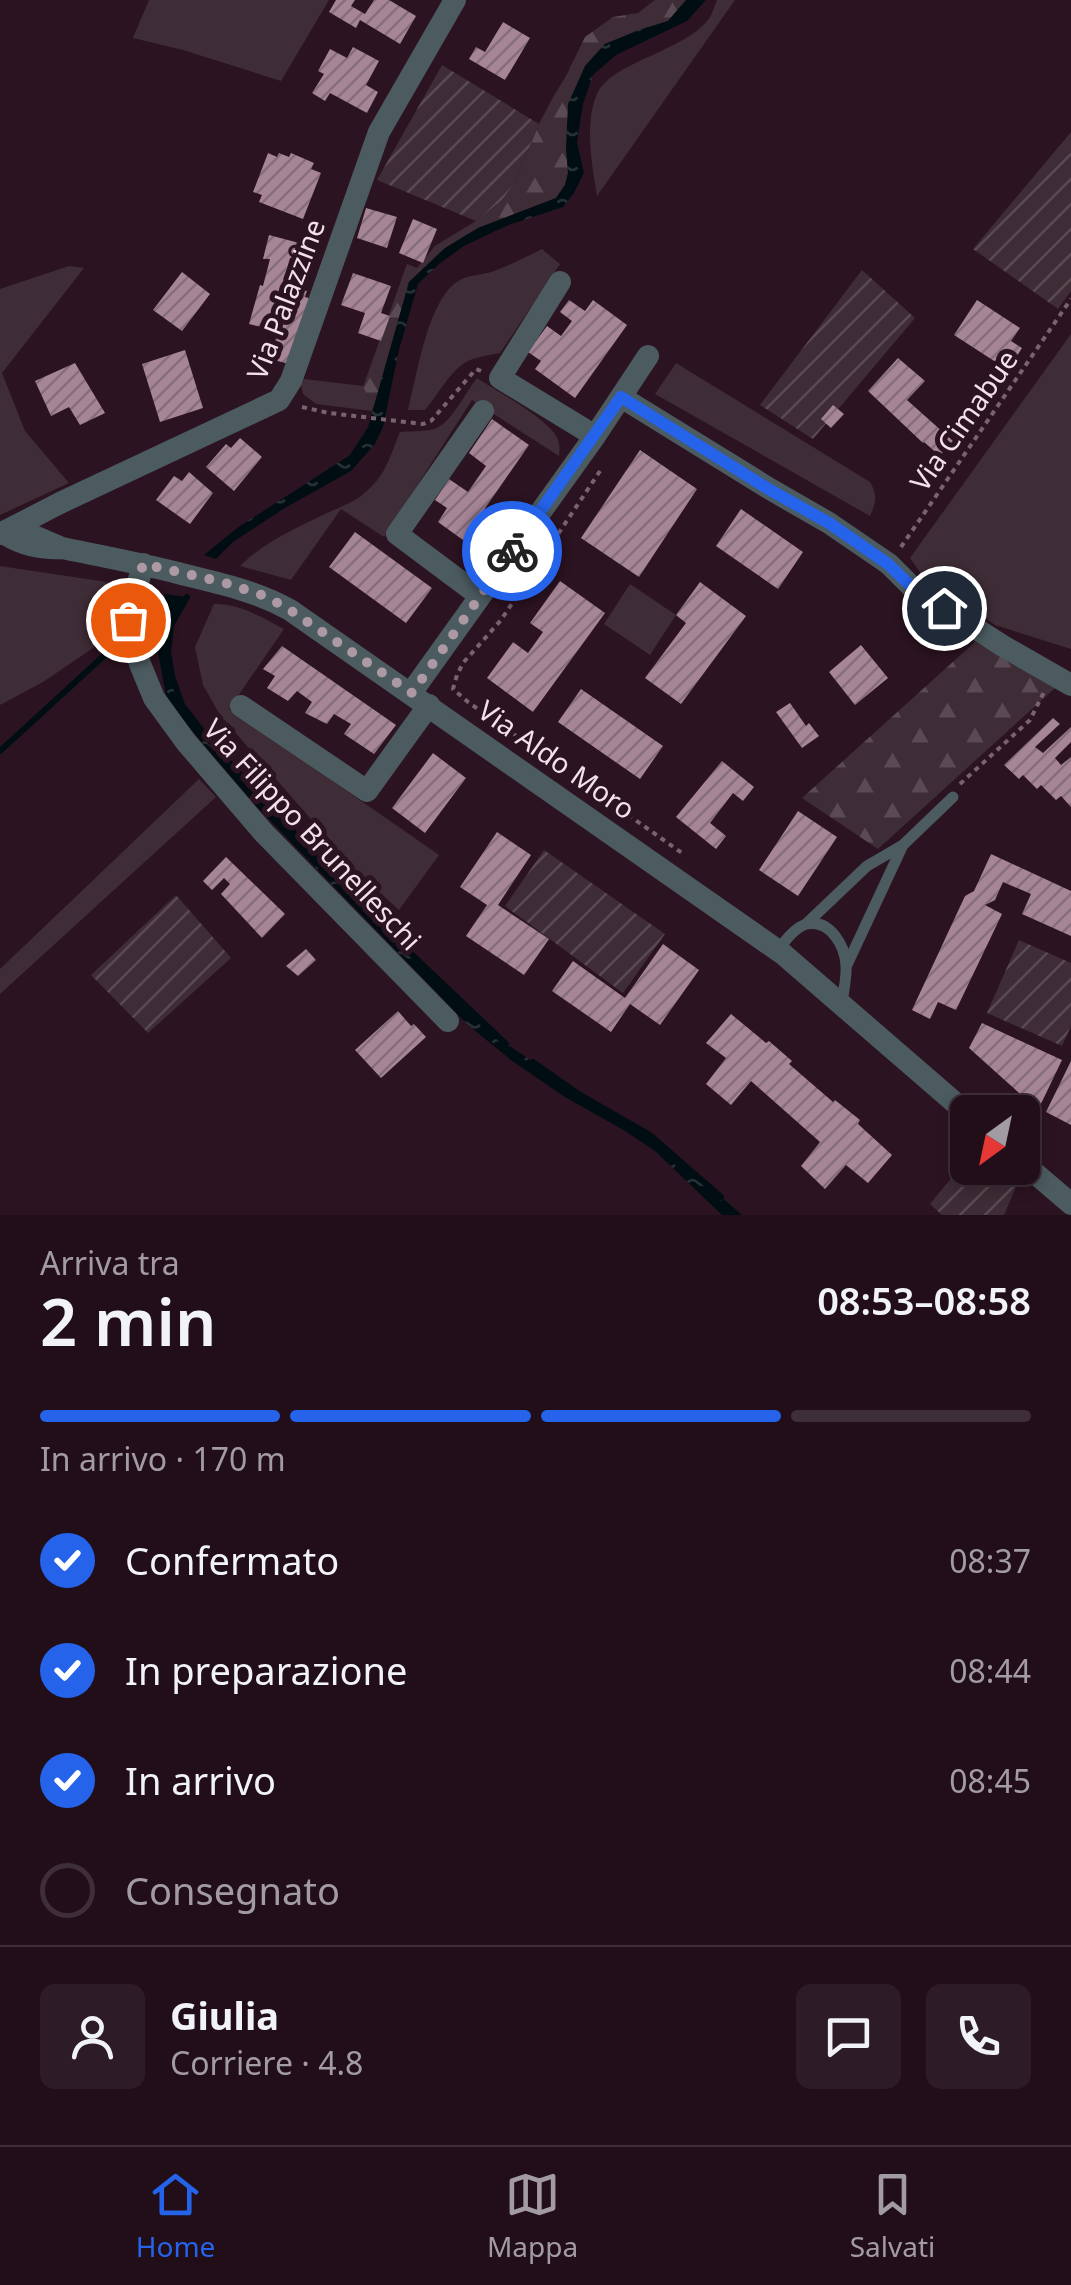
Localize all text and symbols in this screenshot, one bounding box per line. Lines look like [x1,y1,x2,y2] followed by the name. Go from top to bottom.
[237,213,333,385] street label: Via Palazzine
[900,342,1026,498] street label: Via Cimabue
[462,501,562,601] courier
[485,524,540,579] icon: bike
[902,566,987,651] pin
[86,578,171,663] pin
[917,581,972,636] icon: home
[101,593,156,648] icon: bag
[471,691,643,827] street label: Via Aldo Moro
[196,710,430,958] street label: Via Filippo Brunelleschi
[950,1095,1040,1185] north arrow
[950,1095,1040,1185] map controls
[40,1241,180,1284] text: Arriva tra
[817,1274,1031,1326] text: 08:53–08:58
[40,1277,216,1365] text: 2 min
[40,1437,286,1480] text: In arrivo · 170 m
[40,1533,95,1588] icon: check
[125,1534,339,1586] text: Confermato
[949,1539,1031,1582] text: 08:37
[40,1643,95,1698] icon: check
[125,1644,408,1696] text: In preparazione
[949,1649,1031,1692] text: 08:44
[40,1753,95,1808] icon: check
[125,1754,276,1806] text: In arrivo
[949,1759,1031,1802] text: 08:45
[125,1864,340,1916] text: Consegnato
[40,1984,145,2089] button: person
[796,1984,901,2089] button: chat
[926,1984,1031,2089] button: phone
[170,1989,279,2041] text: Giulia
[170,2041,363,2084] text: Corriere · 4.8
[136,2167,215,2265] tab: Home
[487,2167,578,2265] tab: Mappa
[850,2167,935,2265] tab: Salvati

